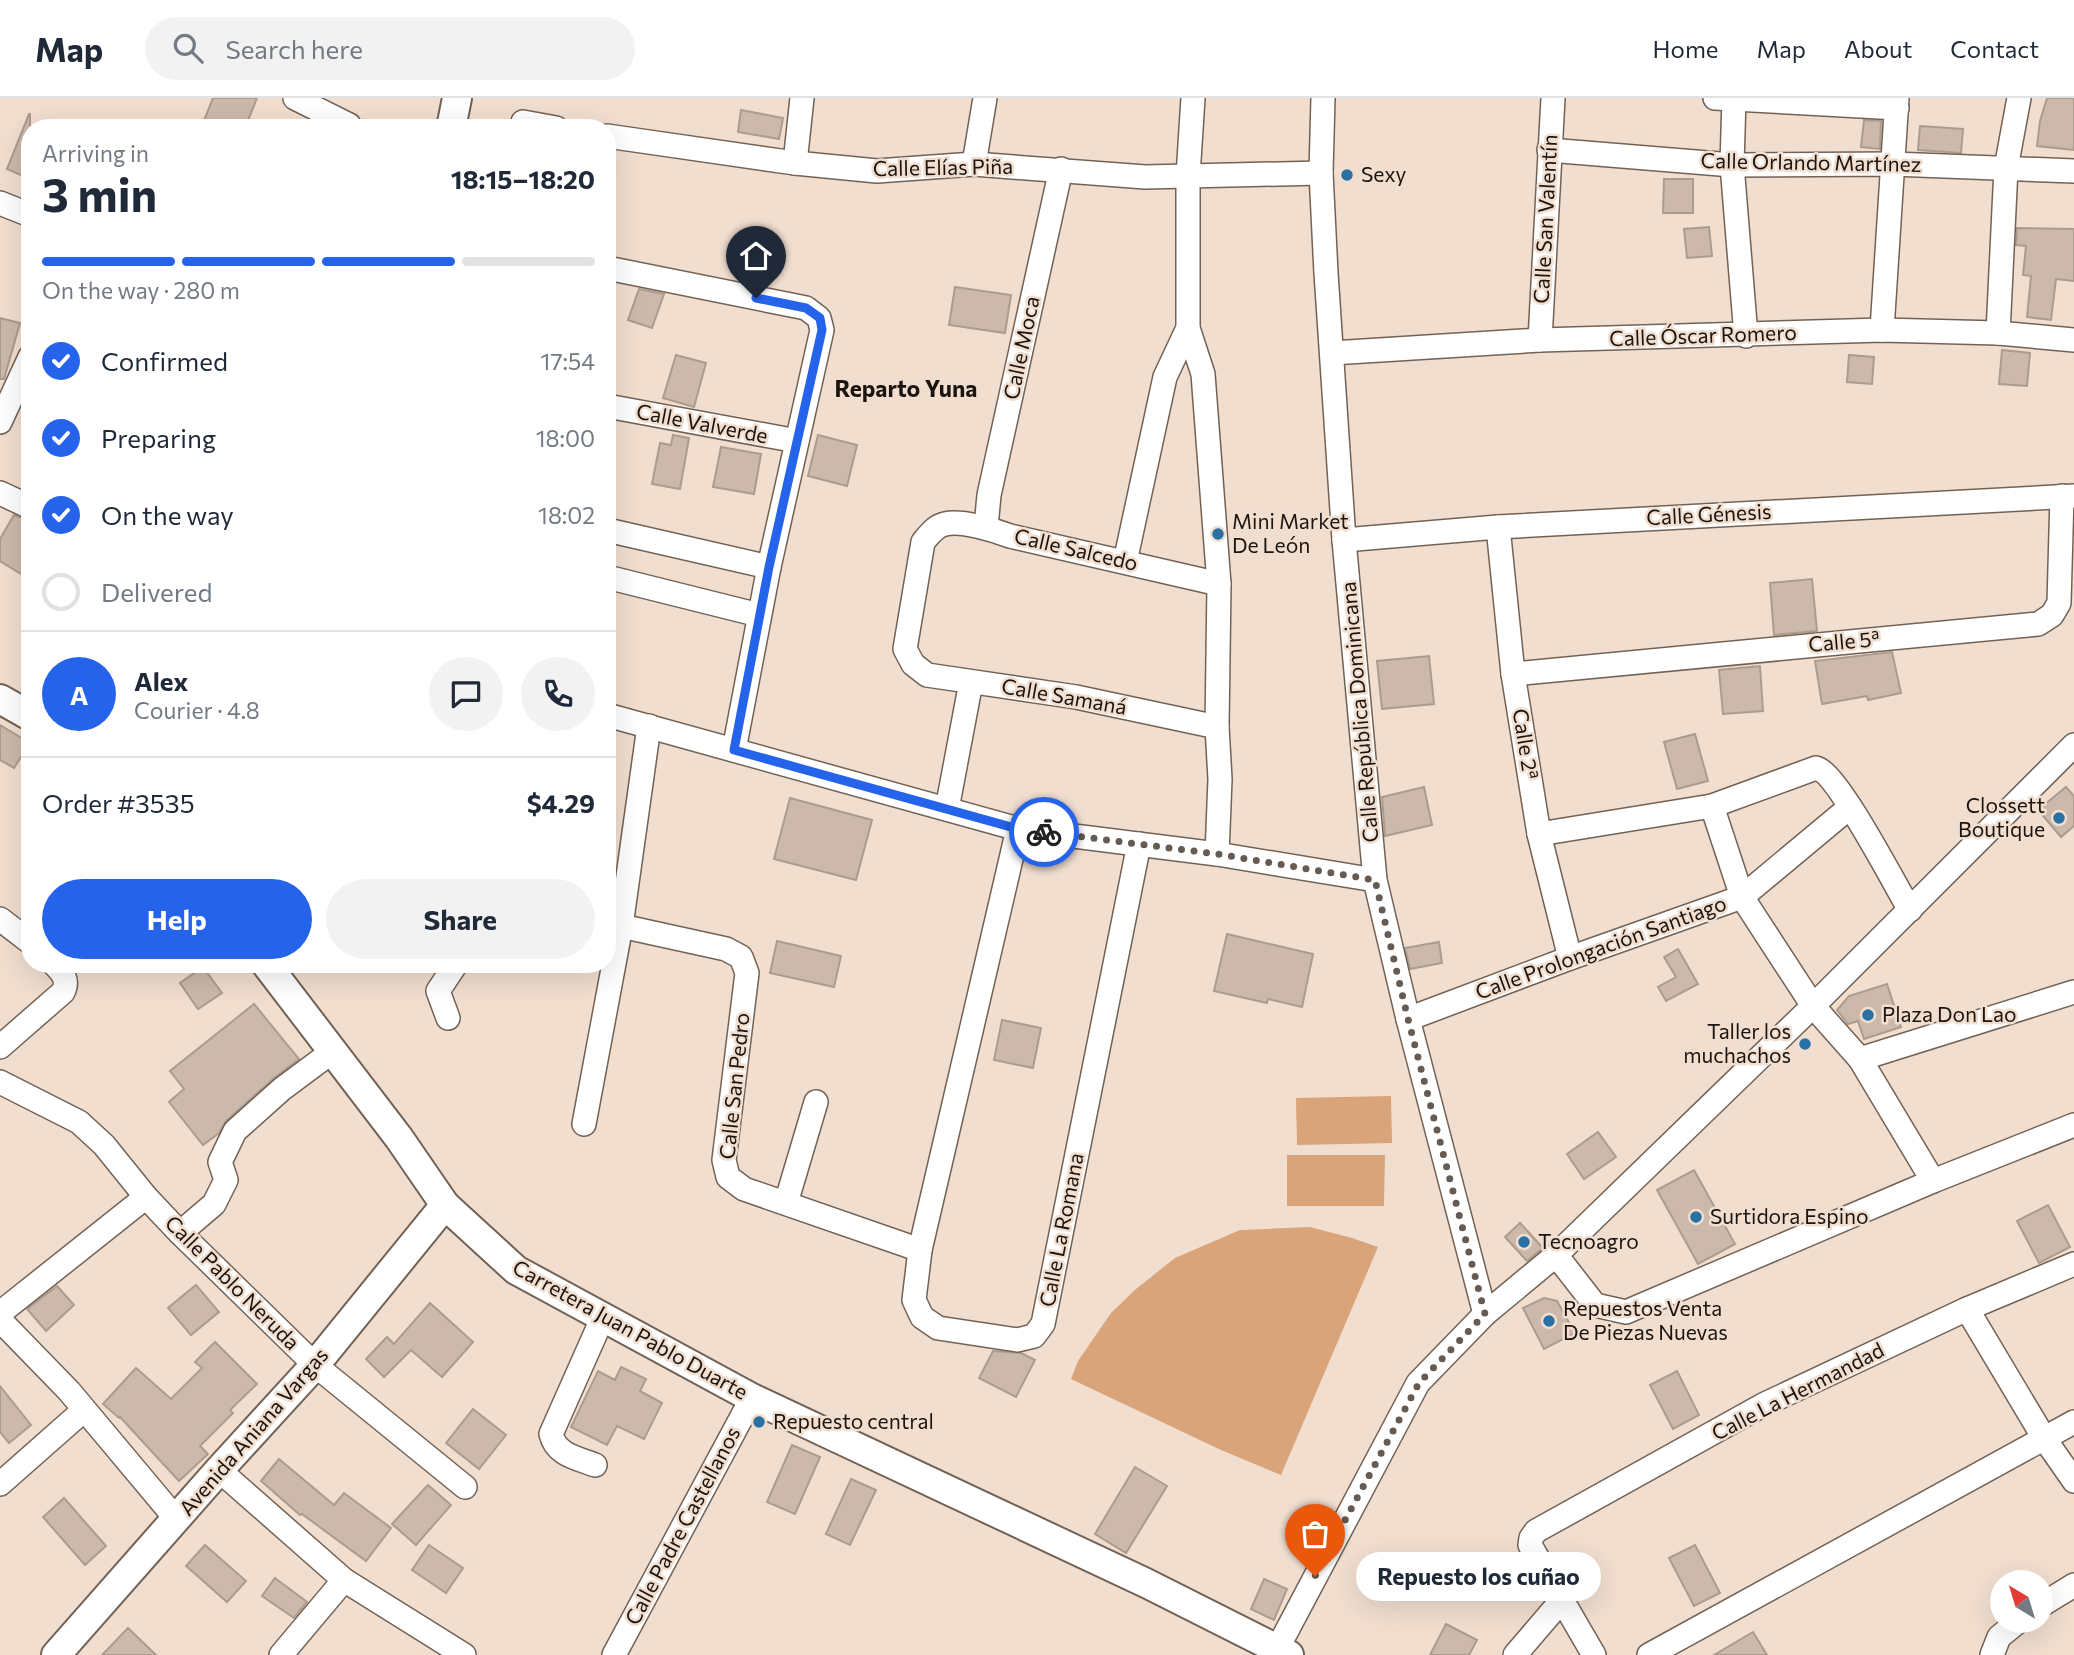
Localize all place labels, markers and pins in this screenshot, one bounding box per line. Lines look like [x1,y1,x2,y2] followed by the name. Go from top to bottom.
[1361,161,1407,186] place label: Sexy
[1339,167,1355,183] marker: Sexy
[726,226,786,298] pin
[1232,508,1349,557] place label: Mini Market De León
[1210,526,1226,542] marker: Mini Market De León
[1958,792,2045,841] place label: Clossett Boutique
[2051,810,2067,826] marker: Clossett Boutique
[1882,1001,2017,1026] place label: Plaza Don Lao
[1860,1007,1876,1023] marker: Plaza Don Lao
[1683,1018,1791,1067] place label: Taller los muchachos
[1797,1036,1813,1052] marker: Taller los muchachos
[1710,1203,1869,1228] place label: Surtidora Espino
[1688,1209,1704,1225] marker: Surtidora Espino
[1538,1228,1639,1253] place label: Tecnoagro
[1516,1234,1532,1250] marker: Tecnoagro
[1563,1295,1728,1344] place label: Repuestos Venta De Piezas Nuevas
[1541,1313,1557,1329] marker: Repuestos Venta De Piezas Nuevas
[773,1408,934,1433] place label: Repuesto central
[751,1414,767,1430] marker: Repuesto central
[1285,1504,1345,1576] pin
[1357,1552,1602,1600] callout: Repuesto los cuñao

